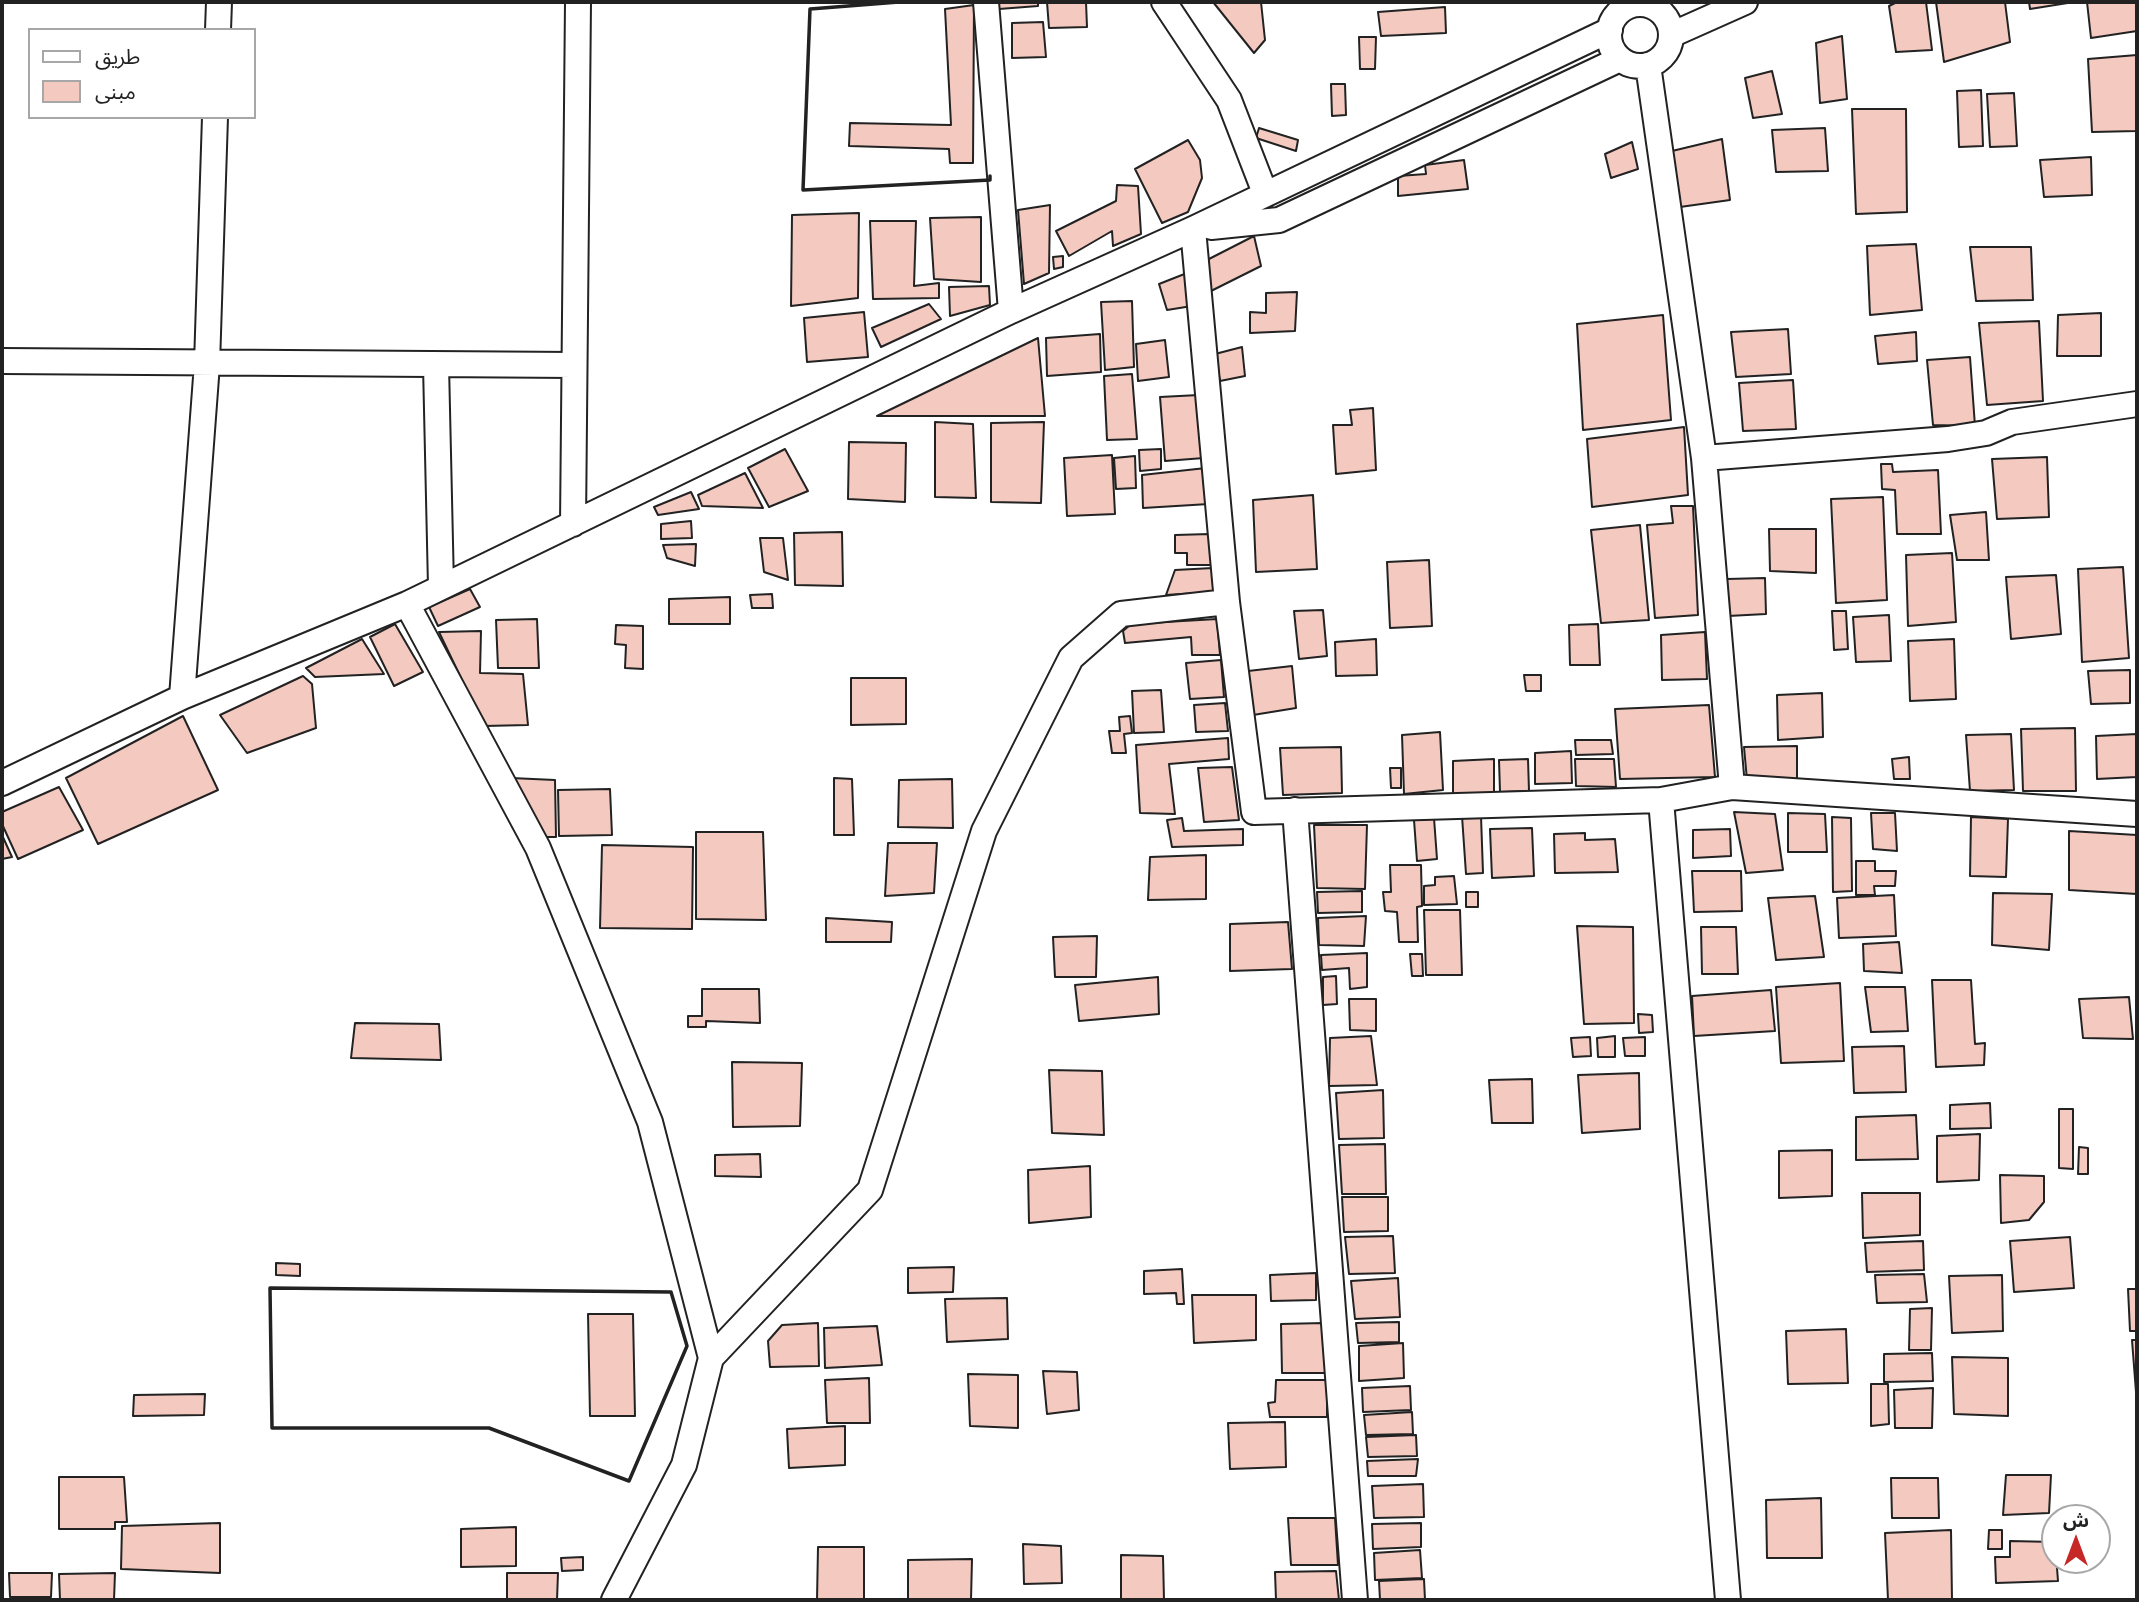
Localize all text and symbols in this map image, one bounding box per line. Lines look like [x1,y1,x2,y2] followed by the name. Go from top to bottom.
[28,28,256,119] legend
[95,42,140,71] text: طريق
[95,77,136,106] text: مبنى
[2041,1504,2111,1574] north arrow
[2063,1507,2089,1533] text: ش

